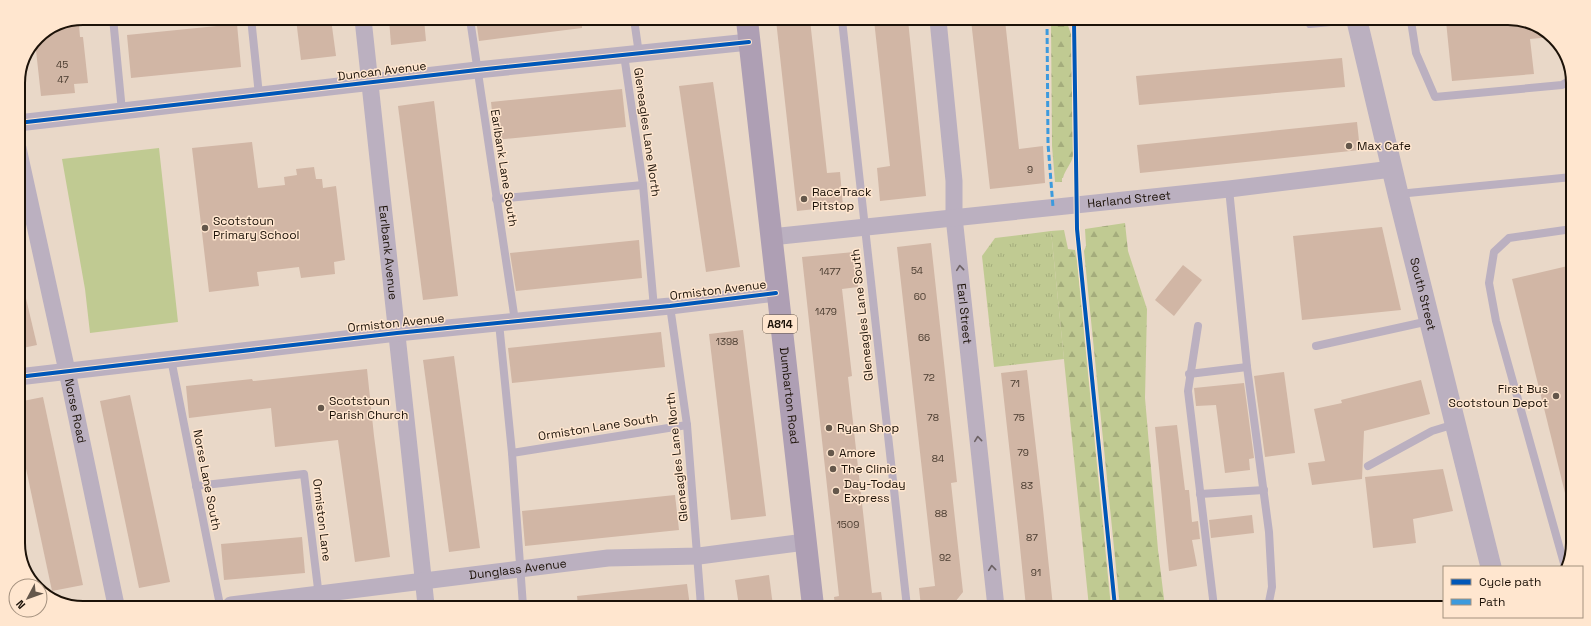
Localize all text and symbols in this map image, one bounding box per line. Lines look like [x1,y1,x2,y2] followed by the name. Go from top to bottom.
[56,58,68,71] house number: 45
[337,58,427,84] street label: Duncan Avenue
[630,66,664,198] street label: Gleneagles Lane North
[57,73,69,86] house number: 47
[487,108,521,228] street label: Earlbank Lane South
[1357,138,1411,154] place label: Max Cafe
[1344,141,1354,151] marker: Max Cafe
[1027,163,1033,176] house number: 9
[812,184,872,214] place label: RaceTrack Pitstop
[1086,187,1172,212] street label: Harland Street
[799,194,809,204] marker: RaceTrack Pitstop
[375,205,401,301] street label: Earlbank Avenue
[213,213,300,243] place label: Scotstoun Primary School
[200,223,210,233] marker: Scotstoun Primary School
[847,248,877,382] street label: Gleneagles Lane South
[1406,256,1440,332] street label: South Street
[911,264,923,277] house number: 54
[819,265,841,278] house number: 1477
[955,265,964,271] one-way arrow
[669,276,767,304] street label: Ormiston Avenue
[953,282,976,345] street label: Earl Street
[914,290,926,303] house number: 60
[815,305,837,318] house number: 1479
[347,310,445,336] street label: Ormiston Avenue
[763,315,797,333] road number: A814
[918,331,930,344] house number: 66
[716,335,738,348] house number: 1398
[776,346,803,445] street label: Dumbarton Road
[923,371,935,384] house number: 72
[61,377,90,445] street label: Norse Road
[1010,377,1020,390] house number: 71
[1449,381,1548,411] place label: First Bus Scotstoun Depot
[662,391,692,523] street label: Gleneagles Lane North
[1551,391,1561,401] marker: First Bus Scotstoun Depot
[329,393,408,423] place label: Scotstoun Parish Church
[316,403,326,413] marker: Scotstoun Parish Church
[537,410,659,444] street label: Ormiston Lane South
[927,411,939,424] house number: 78
[1013,411,1025,424] house number: 75
[837,420,899,436] place label: Ryan Shop
[824,423,834,433] marker: Ryan Shop
[189,428,225,532] street label: Norse Lane South
[974,436,983,442] one-way arrow
[839,445,876,461] place label: Amore
[1017,446,1029,459] house number: 79
[826,448,836,458] marker: Amore
[932,452,944,465] house number: 84
[841,461,897,477] place label: The Clinic
[828,464,838,474] marker: The Clinic
[844,476,906,506] place label: Day-Today Express
[309,478,335,562] street label: Ormiston Lane
[1021,479,1033,492] house number: 83
[831,486,841,496] marker: Day-Today Express
[935,507,947,520] house number: 88
[837,518,859,531] house number: 1509
[1026,531,1038,544] house number: 87
[939,551,951,564] house number: 92
[468,555,568,583] street label: Dunglass Avenue
[988,565,997,571] one-way arrow
[1031,566,1041,579] house number: 91
[1443,566,1583,618] legend
[1479,574,1541,590] text: Cycle path
[8,578,48,618] north arrow
[1479,594,1505,610] text: Path
[13,597,28,612] text: N

